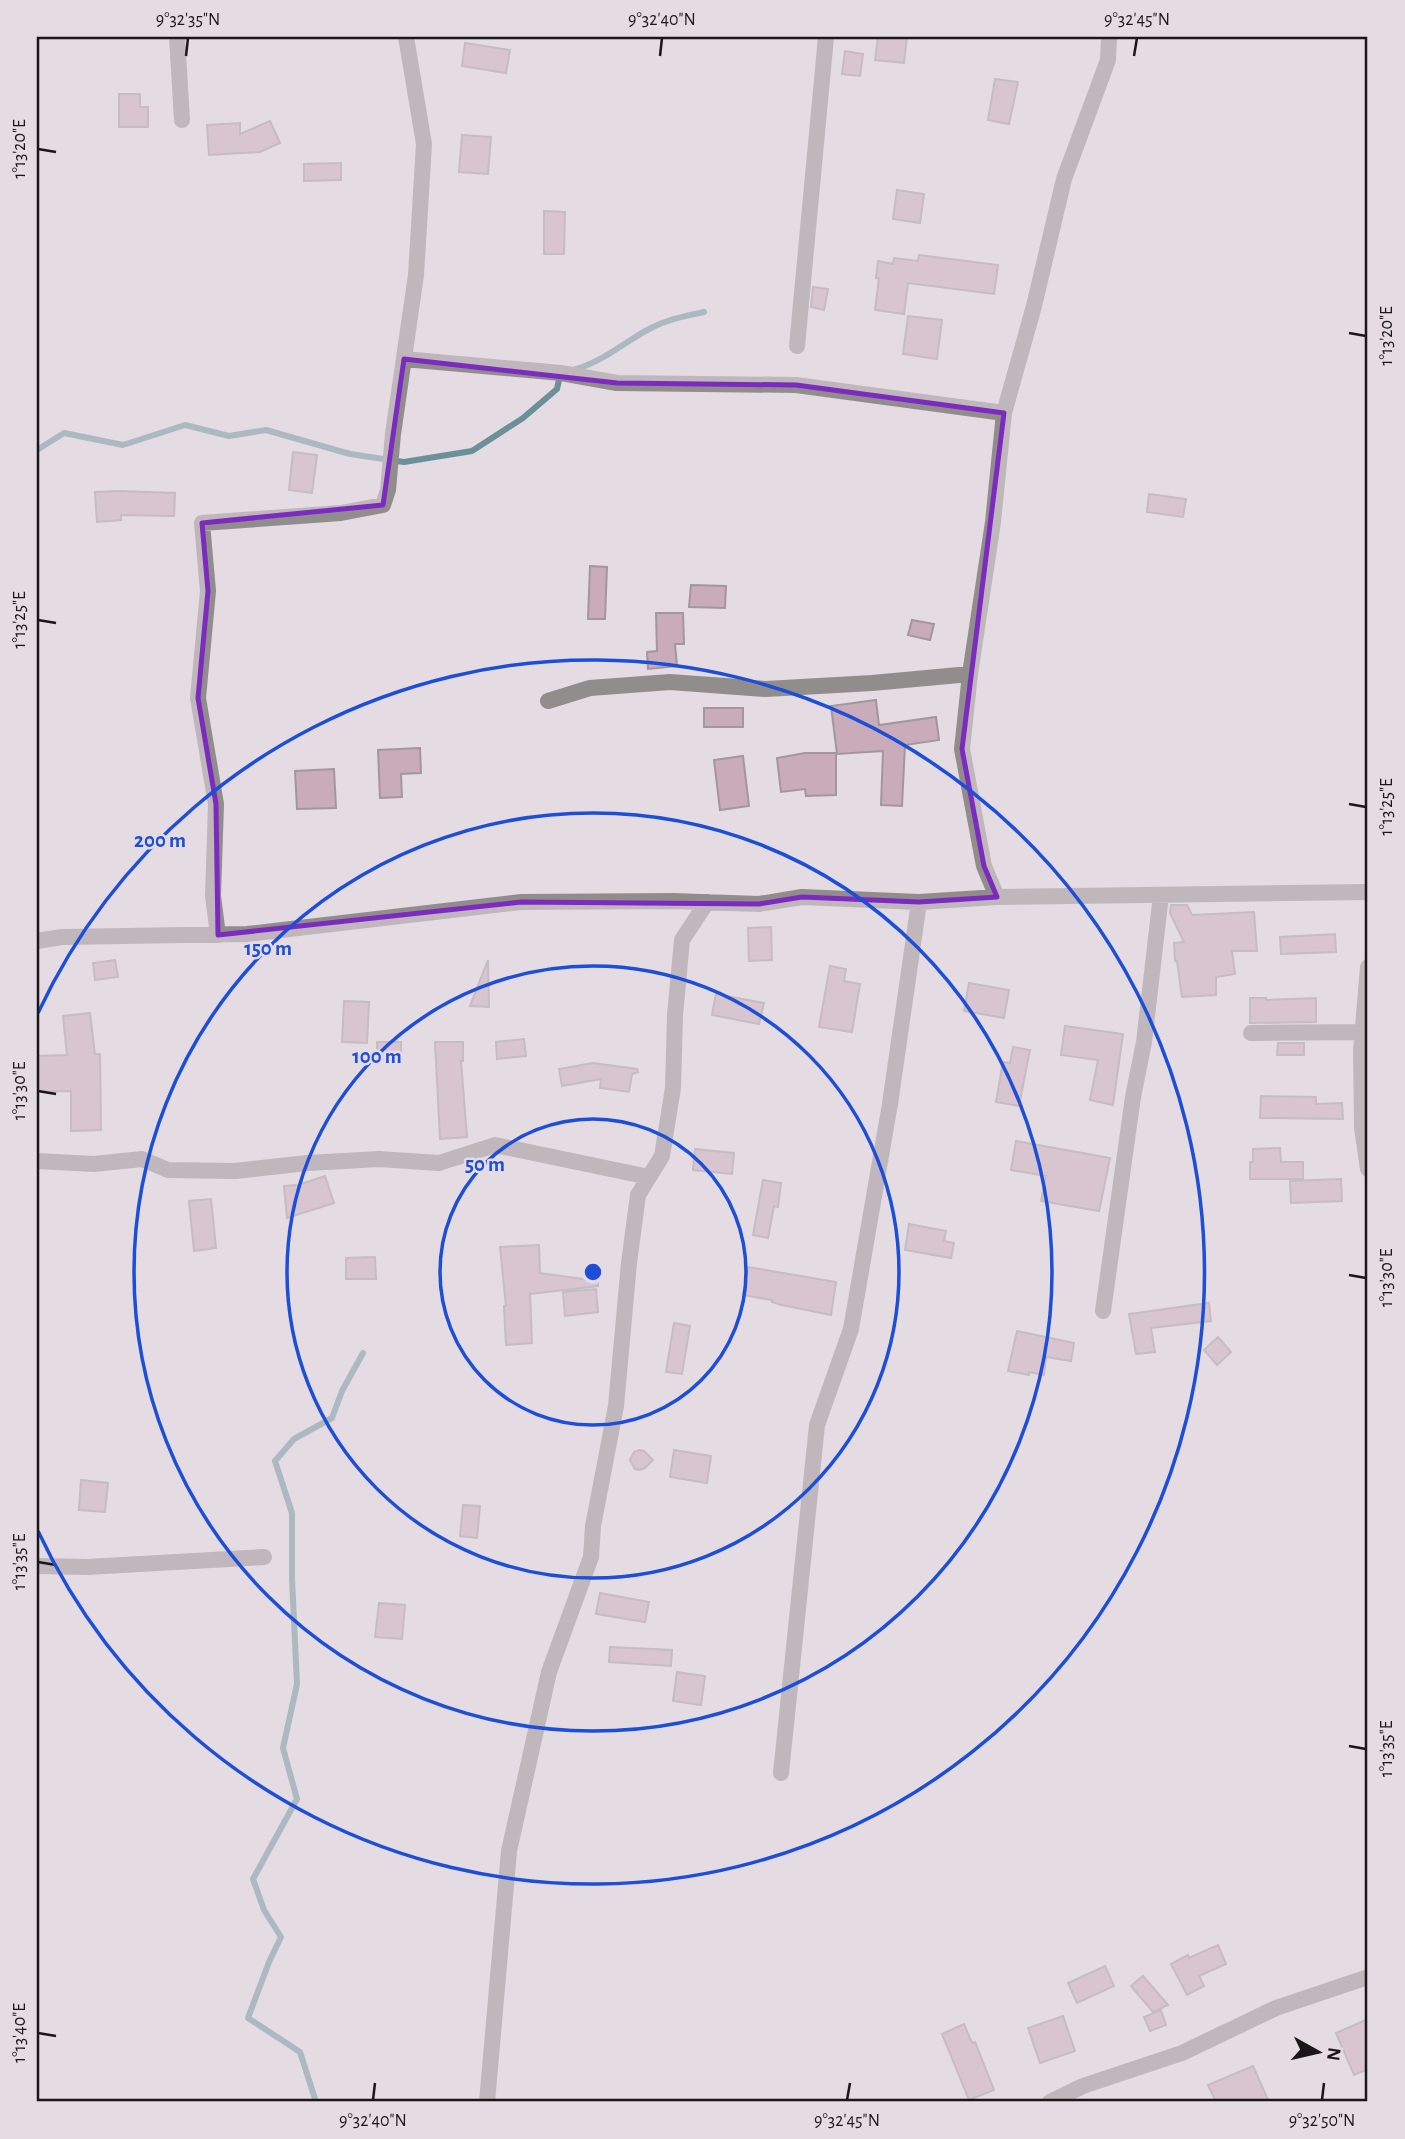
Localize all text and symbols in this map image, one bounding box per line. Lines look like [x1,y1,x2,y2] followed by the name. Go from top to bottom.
[156,11,220,29] text: 9°32'35"N
[628,11,696,29] text: 9°32'40"N
[1104,11,1170,29] text: 9°32'45"N
[11,119,29,179] text: 1°13'20"E
[1378,306,1396,366] text: 1°13'20"E
[11,591,29,649] text: 1°13'25"E
[1378,778,1396,836] text: 1°13'25"E
[134,830,186,851] text: 200 m
[244,938,292,959] text: 150 m
[352,1046,402,1067] text: 100 m
[11,1061,29,1120] text: 1°13'30"E
[465,1154,505,1175] text: 50 m
[1378,1248,1396,1307] text: 1°13'30"E
[581,1260,605,1284] centre of rings
[11,1533,29,1590] text: 1°13'35"E
[1378,1720,1396,1777] text: 1°13'35"E
[11,2003,29,2063] text: 1°13'40"E
[1282,2016,1352,2086] north arrow
[1323,2046,1344,2062] text: N
[339,2112,407,2130] text: 9°32'40"N
[814,2112,880,2130] text: 9°32'45"N
[1289,2112,1355,2130] text: 9°32'50"N

